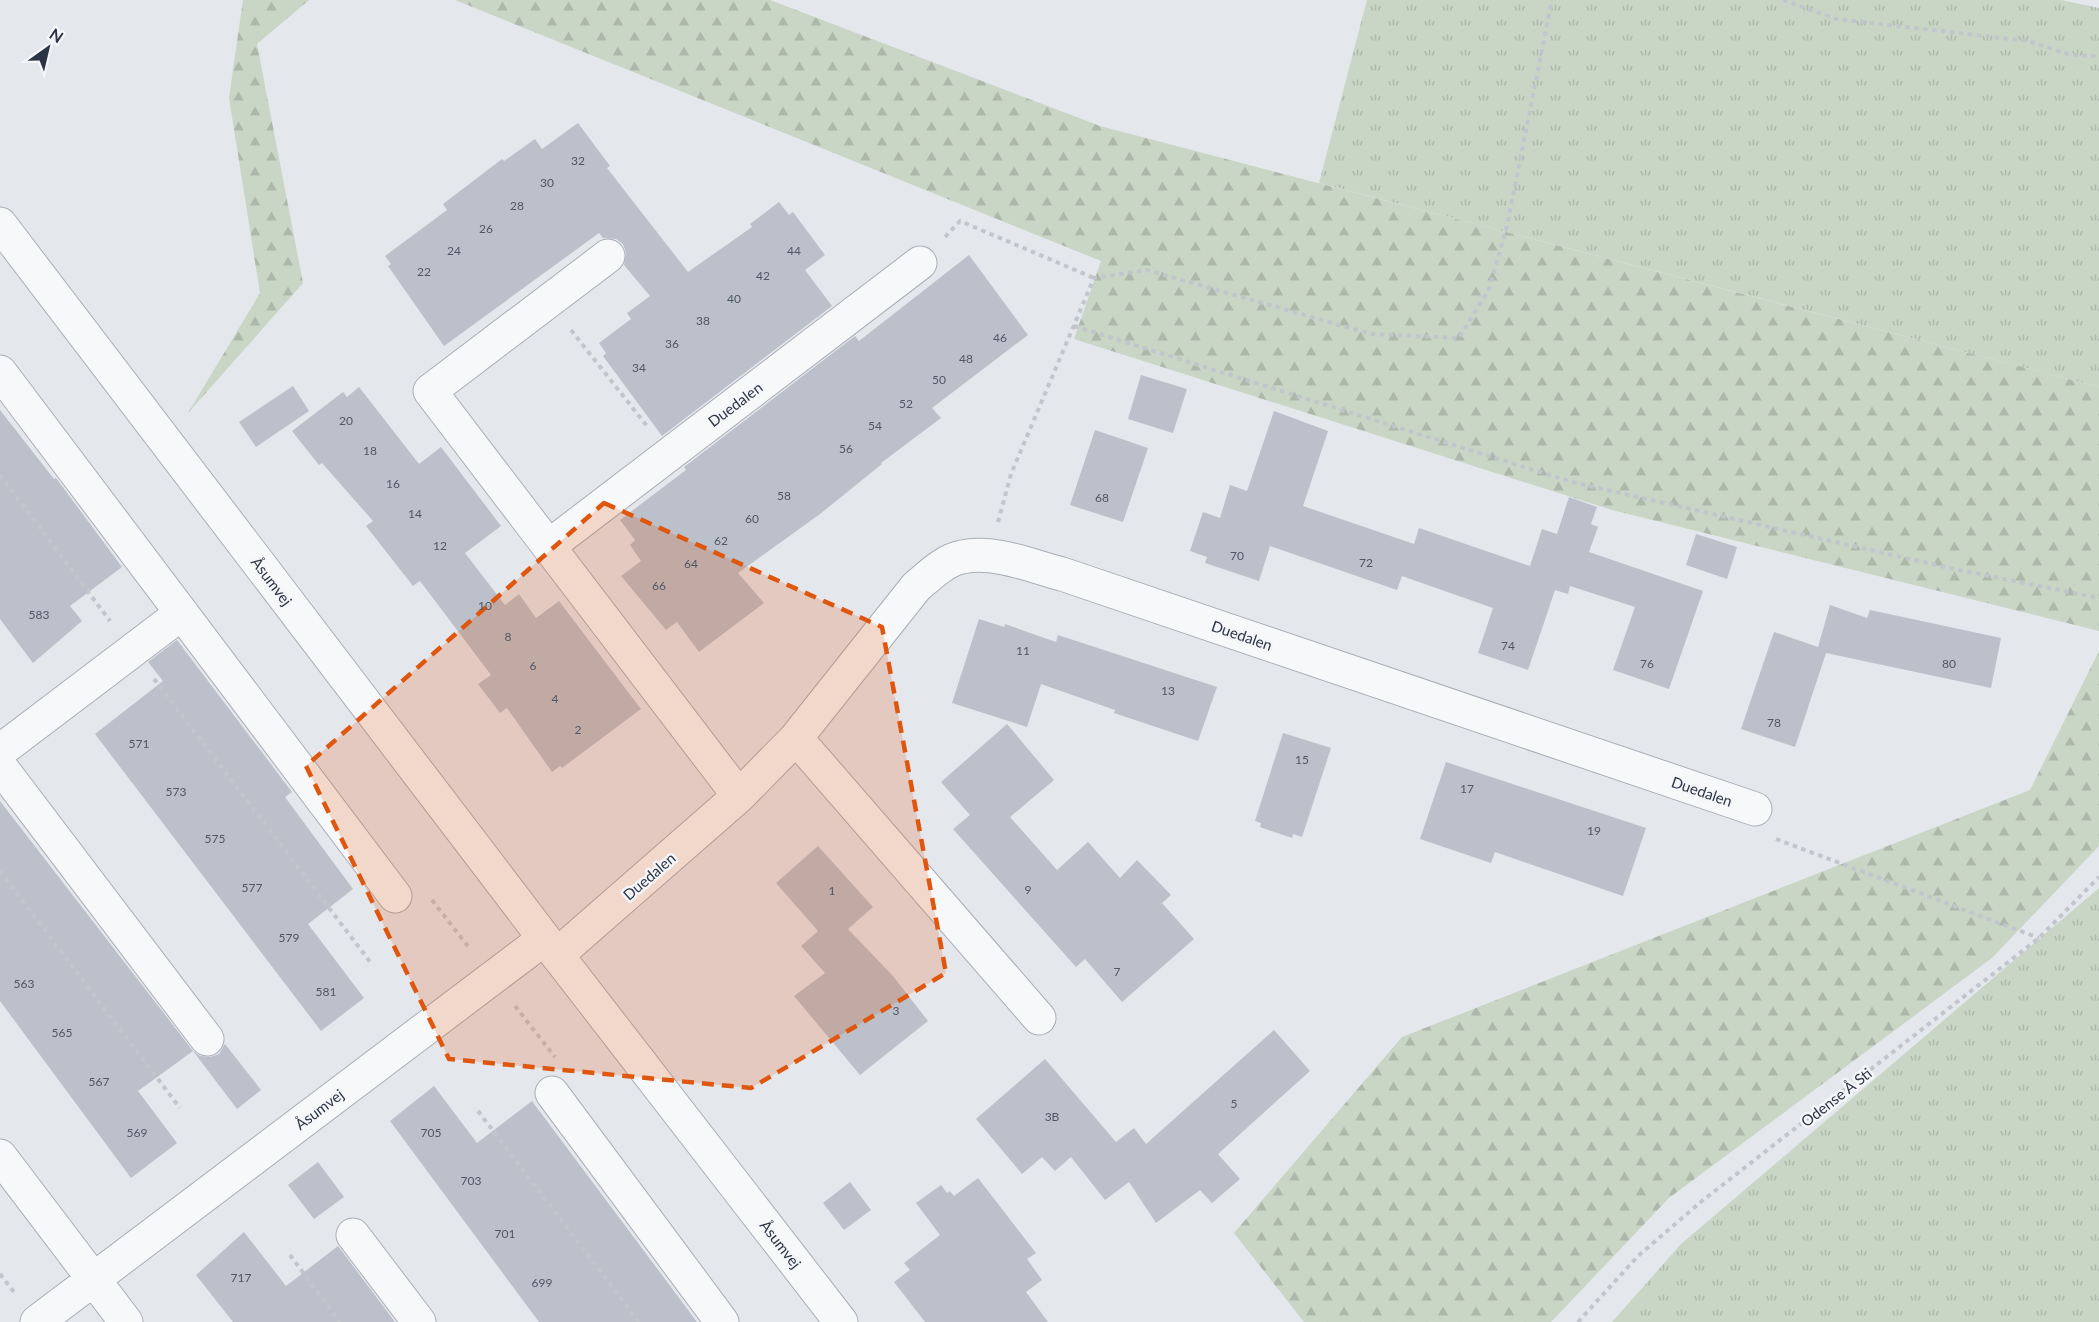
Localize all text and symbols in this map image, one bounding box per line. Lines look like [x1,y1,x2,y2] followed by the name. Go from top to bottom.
[18,18,78,78] north arrow
[46,24,67,46] text: N
[571,153,585,168] house number: 32
[540,175,554,190] house number: 30
[510,198,524,213] house number: 28
[479,221,493,236] house number: 26
[447,243,461,258] house number: 24
[787,243,801,258] house number: 44
[417,264,431,279] house number: 22
[756,268,770,283] house number: 42
[727,291,741,306] house number: 40
[696,313,710,328] house number: 38
[993,330,1007,345] house number: 46
[665,336,679,351] house number: 36
[959,351,973,366] house number: 48
[632,360,646,375] house number: 34
[932,372,946,387] house number: 50
[704,378,766,430] street label: Duedalen
[899,396,913,411] house number: 52
[339,413,353,428] house number: 20
[868,418,882,433] house number: 54
[839,441,853,456] house number: 56
[363,443,377,458] house number: 18
[386,476,400,491] house number: 16
[777,488,791,503] house number: 58
[1095,490,1109,505] house number: 68
[408,506,422,521] house number: 14
[745,511,759,526] house number: 60
[714,533,728,548] house number: 62
[433,538,447,553] house number: 12
[1230,548,1244,563] house number: 70
[248,553,296,609] street label: Åsumvej
[1359,555,1373,570] house number: 72
[684,556,698,571] house number: 64
[652,578,666,593] house number: 66
[478,598,492,613] house number: 10
[29,607,49,622] house number: 583
[1209,616,1275,654] street label: Duedalen
[505,629,512,644] house number: 8
[1501,638,1515,653] house number: 74
[1016,643,1030,658] house number: 11
[1640,656,1654,671] house number: 76
[1942,656,1956,671] house number: 80
[530,658,537,673] house number: 6
[1161,683,1175,698] house number: 13
[552,691,559,706] house number: 4
[1767,715,1781,730] house number: 78
[575,722,582,737] house number: 2
[129,736,149,751] house number: 571
[1295,752,1309,767] house number: 15
[1669,772,1735,810] street label: Duedalen
[1460,781,1474,796] house number: 17
[166,784,186,799] house number: 573
[1587,823,1601,838] house number: 19
[205,831,225,846] house number: 575
[619,848,679,904] street label: Duedalen
[242,880,262,895] house number: 577
[1025,882,1032,897] house number: 9
[829,883,836,898] house number: 1
[279,930,299,945] house number: 579
[1114,964,1121,979] house number: 7
[14,976,34,991] house number: 563
[316,984,336,999] house number: 581
[893,1003,900,1018] house number: 3
[52,1025,72,1040] house number: 565
[1797,1064,1875,1130] street label: Odense Å Sti
[89,1074,109,1089] house number: 567
[291,1085,347,1133] street label: Åsumvej
[1231,1096,1238,1111] house number: 5
[1045,1109,1060,1124] house number: 3B
[127,1125,147,1140] house number: 569
[421,1125,441,1140] house number: 705
[461,1173,481,1188] house number: 703
[757,1216,805,1272] street label: Åsumvej
[495,1226,515,1241] house number: 701
[231,1270,251,1285] house number: 717
[532,1275,552,1290] house number: 699

